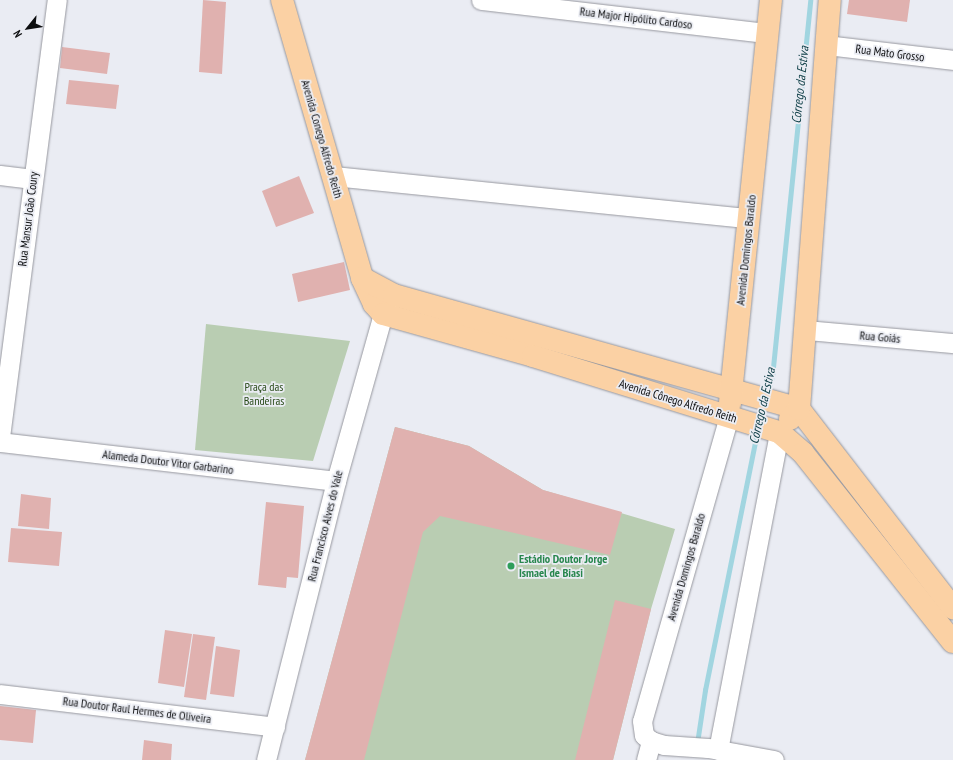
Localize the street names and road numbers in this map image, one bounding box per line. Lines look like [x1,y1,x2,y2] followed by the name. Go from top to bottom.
[579,4,693,32] street label: Rua Major Hipólito Cardoso
[855,42,925,64] street label: Rua Mato Grosso
[298,78,346,200] street label: Avenida Conego Alfredo Reith
[15,171,41,267] street label: Rua Mansur João Coury
[733,194,759,306] street label: Avenida Domingos Baraldo
[859,328,901,346] street label: Rua Goiás
[617,376,739,426] street label: Avenida Cônego Alfredo Reith
[102,447,234,477] street label: Alameda Doutor Vitor Garbarino
[304,469,346,583] street label: Rua Francisco Alves do Vale
[664,512,708,622] street label: Avenida Domingos Baraldo
[62,694,212,726] street label: Rua Doutor Raul Hermes de Oliveira

